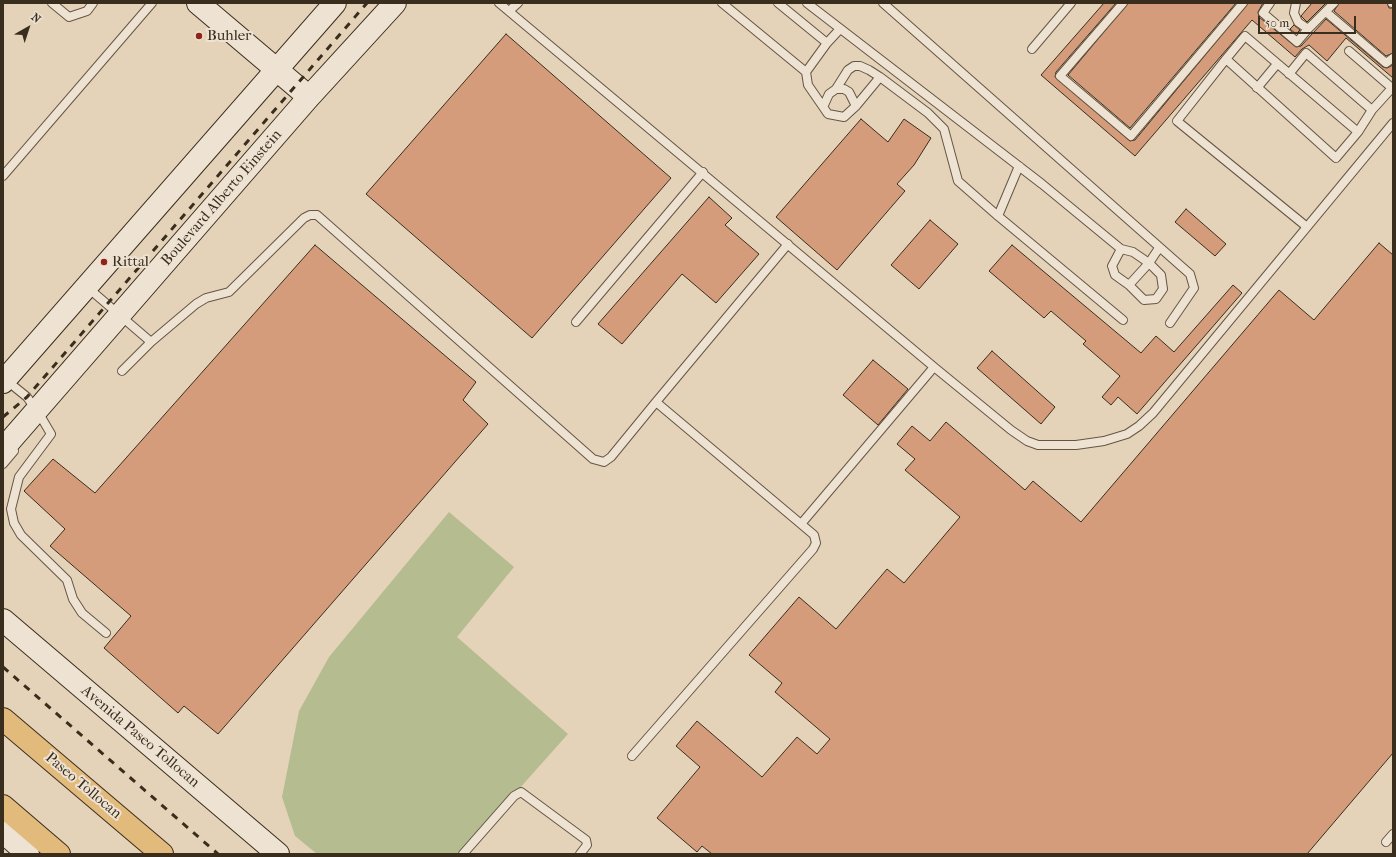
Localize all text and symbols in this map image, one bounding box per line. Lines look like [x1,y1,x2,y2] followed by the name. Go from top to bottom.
[8,8,48,48] north arrow
[1260,8,1358,34] scale bar
[29,11,43,26] text: N
[1265,16,1289,30] text: 50 m
[207,27,252,45] place label: Buhler
[194,31,204,41] marker: Buhler
[158,126,286,270] street label: Boulevard Alberto Einstein
[112,253,149,271] place label: Rittal
[99,257,109,267] marker: Rittal
[77,682,203,792] street label: Avenida Paseo Tollocan
[41,749,125,823] street label: Paseo Tollocan

